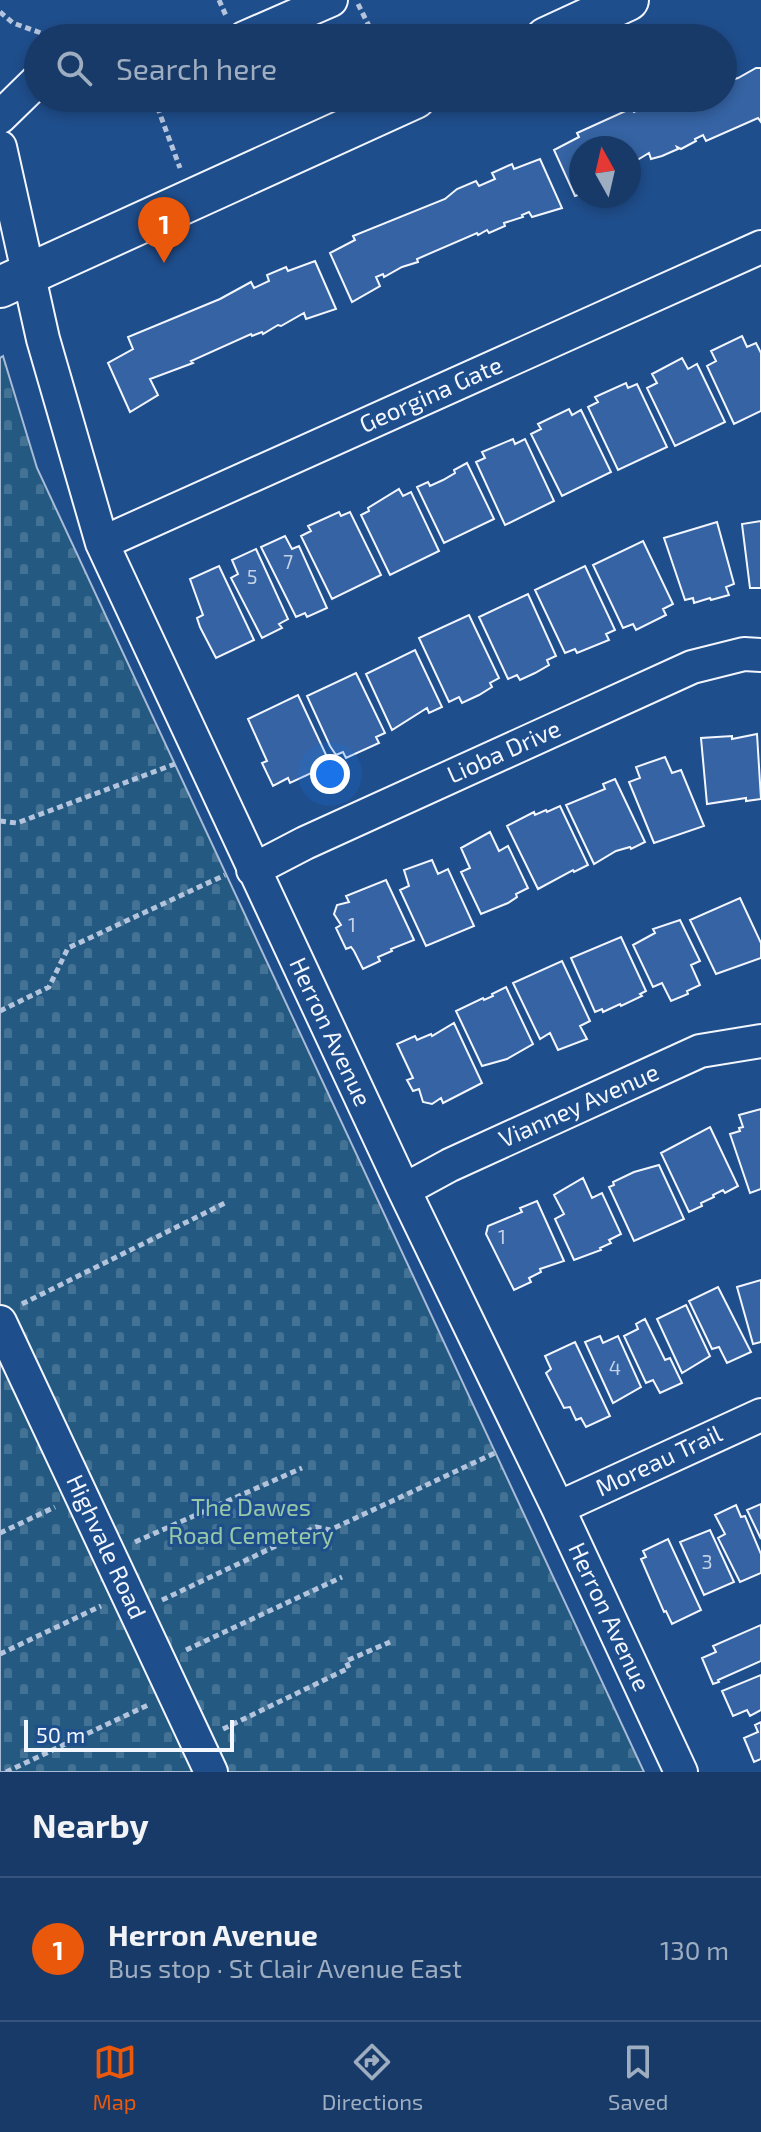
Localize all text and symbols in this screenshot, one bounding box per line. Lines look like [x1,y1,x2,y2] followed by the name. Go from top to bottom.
[24,24,737,112] search box
[52,46,96,90] icon: search
[116,50,277,86] text: Search here
[569,136,641,208] north arrow
[138,197,190,263] pin: 1
[355,349,506,438] street label: Georgina Gate
[283,549,293,573] house number: 7
[247,564,257,588] house number: 5
[442,713,565,789] street label: Lioba Drive
[310,754,350,794] your location
[348,912,356,936] house number: 1
[284,952,378,1110] street label: Herron Avenue
[494,1056,663,1153] street label: Vianney Avenue
[498,1224,506,1248] house number: 1
[609,1355,621,1379] house number: 4
[591,1418,726,1502] street label: Moreau Trail
[61,1470,153,1623] street label: Highvale Road
[168,1492,334,1549] park label: The Dawes Road Cemetery
[563,1537,657,1695] street label: Herron Avenue
[701,1549,713,1573] house number: 3
[24,1716,234,1752] scale bar
[36,1721,85,1747] text: 50 m
[32,1804,149,1845] text: Nearby
[108,1916,318,1952] text: Herron Avenue
[52,1934,64,1965] text: 1
[660,1934,729,1965] text: 130 m
[108,1952,462,1983] text: Bus stop · St Clair Avenue East
[93,2040,137,2114] tab: Map
[322,2040,423,2114] tab: Directions
[608,2040,668,2114] tab: Saved

